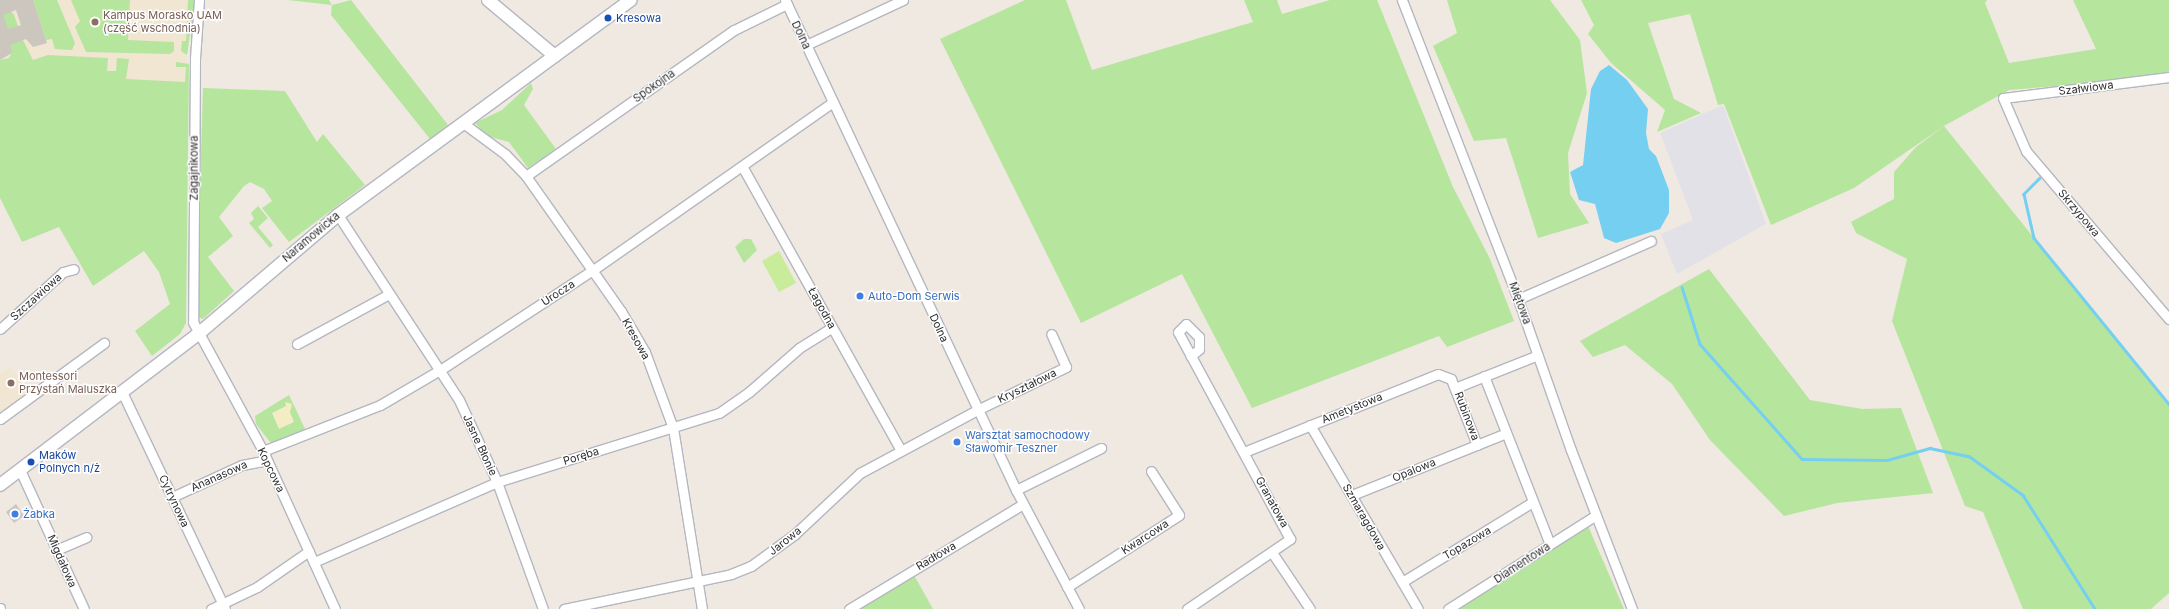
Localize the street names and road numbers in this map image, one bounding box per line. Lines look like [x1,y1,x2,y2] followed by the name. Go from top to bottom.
[789,19,813,51] street label: Dolna
[631,67,677,105] street label: Spokojna
[2058,78,2114,98] street label: Szałwiowa
[187,135,201,201] street label: Zagajnikowa
[2055,187,2103,239] street label: Skrzypowa
[280,209,342,265] street label: Naramowicka
[8,270,64,324] street label: Szczawiowa
[539,277,577,309] street label: Urocza
[1506,280,1534,326] street label: Miętowa
[805,285,839,331] street label: Łagodna
[927,312,951,344] street label: Dolna
[619,316,653,362] street label: Kresowa
[995,366,1059,406] street label: Kryształowa
[1320,390,1384,426] street label: Ametystowa
[1452,390,1482,442] street label: Rubinowa
[460,412,500,478] street label: Jasne Błonie
[561,444,601,468] street label: Poręba
[255,445,287,495] street label: Kopcowa
[1390,455,1438,485] street label: Opalowa
[189,458,249,494] street label: Ananasowa
[156,473,192,529] street label: Cytrynowa
[1253,474,1291,530] street label: Granatowa
[1340,482,1388,552] street label: Szmaragdowa
[1119,517,1171,557] street label: Kwarcowa
[766,524,804,558] street label: Jarowa
[1441,524,1493,562] street label: Topazowa
[44,533,80,589] street label: Migdałowa
[914,539,958,573] street label: Radłowa
[1491,540,1553,586] street label: Diamentowa

